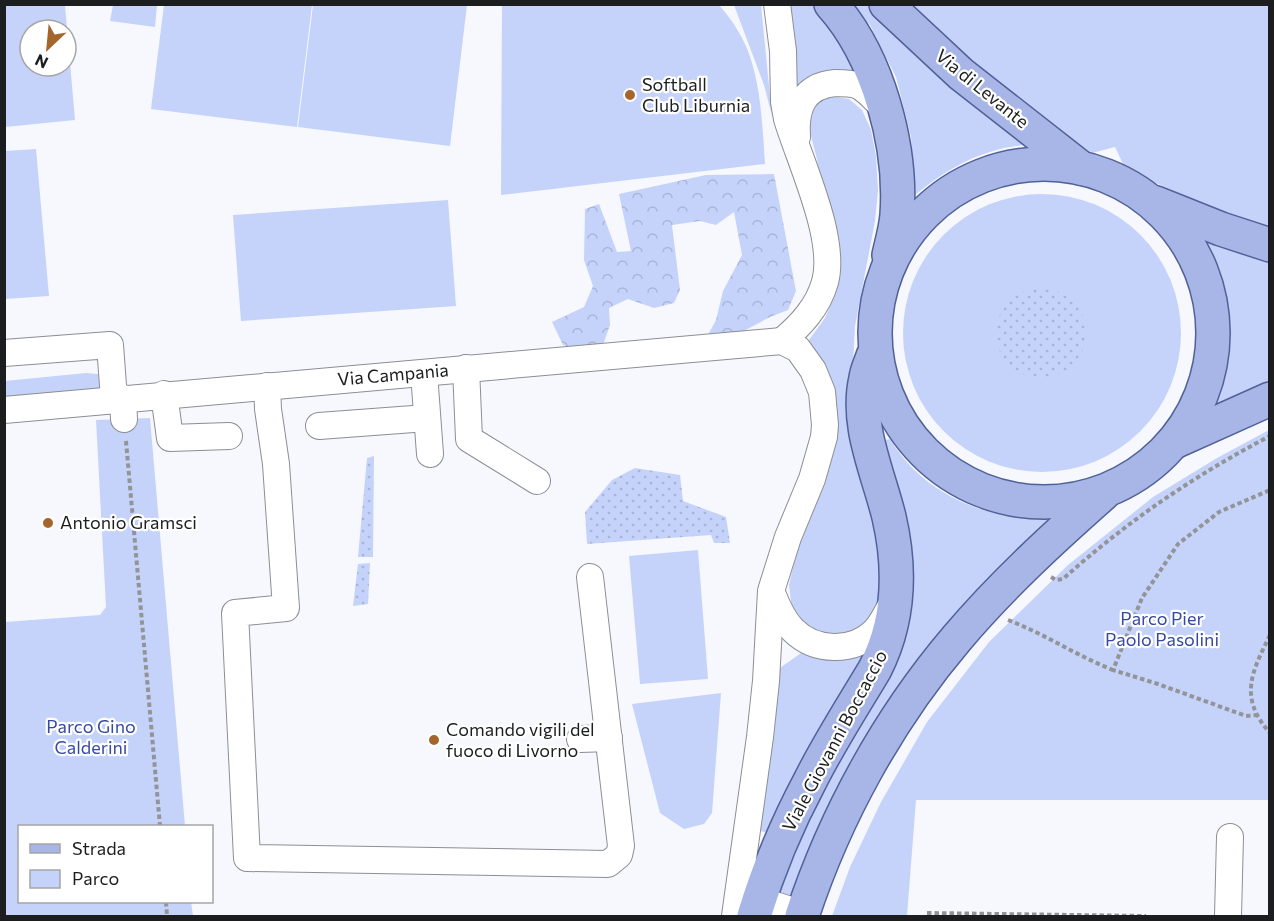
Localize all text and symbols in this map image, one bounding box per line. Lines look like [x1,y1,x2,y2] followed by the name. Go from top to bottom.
[18,18,78,78] north arrow
[932,44,1034,132] street label: Via di Levante
[32,51,51,73] text: N
[642,73,750,116] place label: Softball Club Liburnia
[623,88,637,102] marker: Softball Club Liburnia
[336,358,450,390] street label: Via Campania
[60,511,197,533] place label: Antonio Gramsci
[41,516,55,530] marker: Antonio Gramsci
[1105,607,1219,650] park label: Parco Pier Paolo Pasolini
[777,646,891,835] street label: Viale Giovanni Boccaccio
[46,715,136,758] park label: Parco Gino Calderini
[446,718,594,761] place label: Comando vigili del fuoco di Livorno
[427,733,441,747] marker: Comando vigili del fuoco di Livorno
[18,825,213,903] legend
[72,837,126,859] text: Strada
[72,867,119,889] text: Parco

